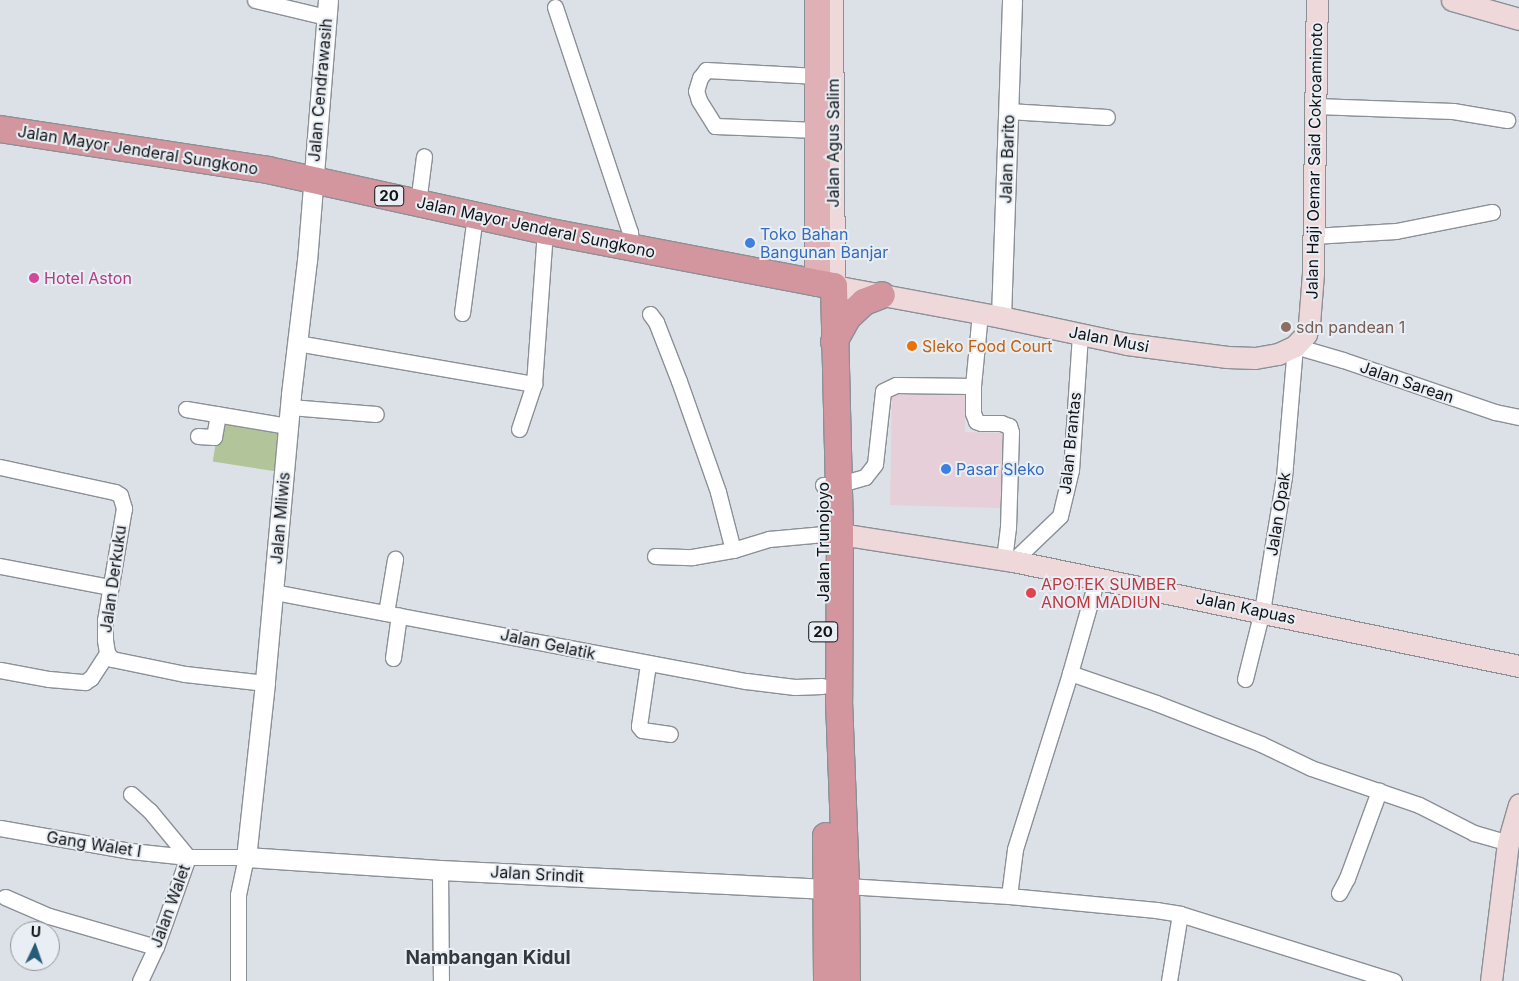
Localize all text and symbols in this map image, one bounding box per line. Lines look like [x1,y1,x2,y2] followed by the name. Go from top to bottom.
[304,17,336,163] street label: Jalan Cendrawasih
[1302,22,1326,300] street label: Jalan Haji Oemar Said Cokroaminoto
[823,78,843,208] street label: Jalan Agus Salim
[996,114,1018,204] street label: Jalan Barito
[16,121,260,179] street label: Jalan Mayor Jenderal Sungkono
[374,184,404,208] road number: 20
[415,192,657,262] street label: Jalan Mayor Jenderal Sungkono
[760,224,888,262] place label: Toko Bahan Bangunan Banjar
[744,237,756,249] marker: Toko Bahan Bangunan Banjar
[44,268,132,288] place label: Hotel Aston
[28,272,40,284] marker: Hotel Aston
[1296,317,1405,337] place label: sdn pandean 1
[1280,321,1292,333] marker: sdn pandean 1
[1067,322,1151,356] street label: Jalan Musi
[922,336,1053,356] place label: Sleko Food Court
[906,340,918,352] marker: Sleko Food Court
[1358,357,1456,407] street label: Jalan Sarean
[1055,391,1085,495] street label: Jalan Brantas
[956,459,1045,479] place label: Pasar Sleko
[940,463,952,475] marker: Pasar Sleko
[266,471,294,565] street label: Jalan Mliwis
[1262,471,1294,557] street label: Jalan Opak
[813,482,833,602] street label: Jalan Trunojoyo
[96,524,130,634] street label: Jalan Derkuku
[1041,574,1176,612] place label: APOTEK SUMBER ANOM MADIUN
[1025,587,1037,599] marker: APOTEK SUMBER ANOM MADIUN
[1194,588,1298,628] street label: Jalan Kapuas
[808,620,838,644] road number: 20
[499,625,597,663] street label: Jalan Gelatik
[45,827,143,861] street label: Gang Walet I
[146,862,194,950] street label: Jalan Walet
[490,862,584,886] street label: Jalan Srindit
[10,921,60,971] north arrow
[30,923,41,940] text: U
[405,947,571,969] district label: Nambangan Kidul

